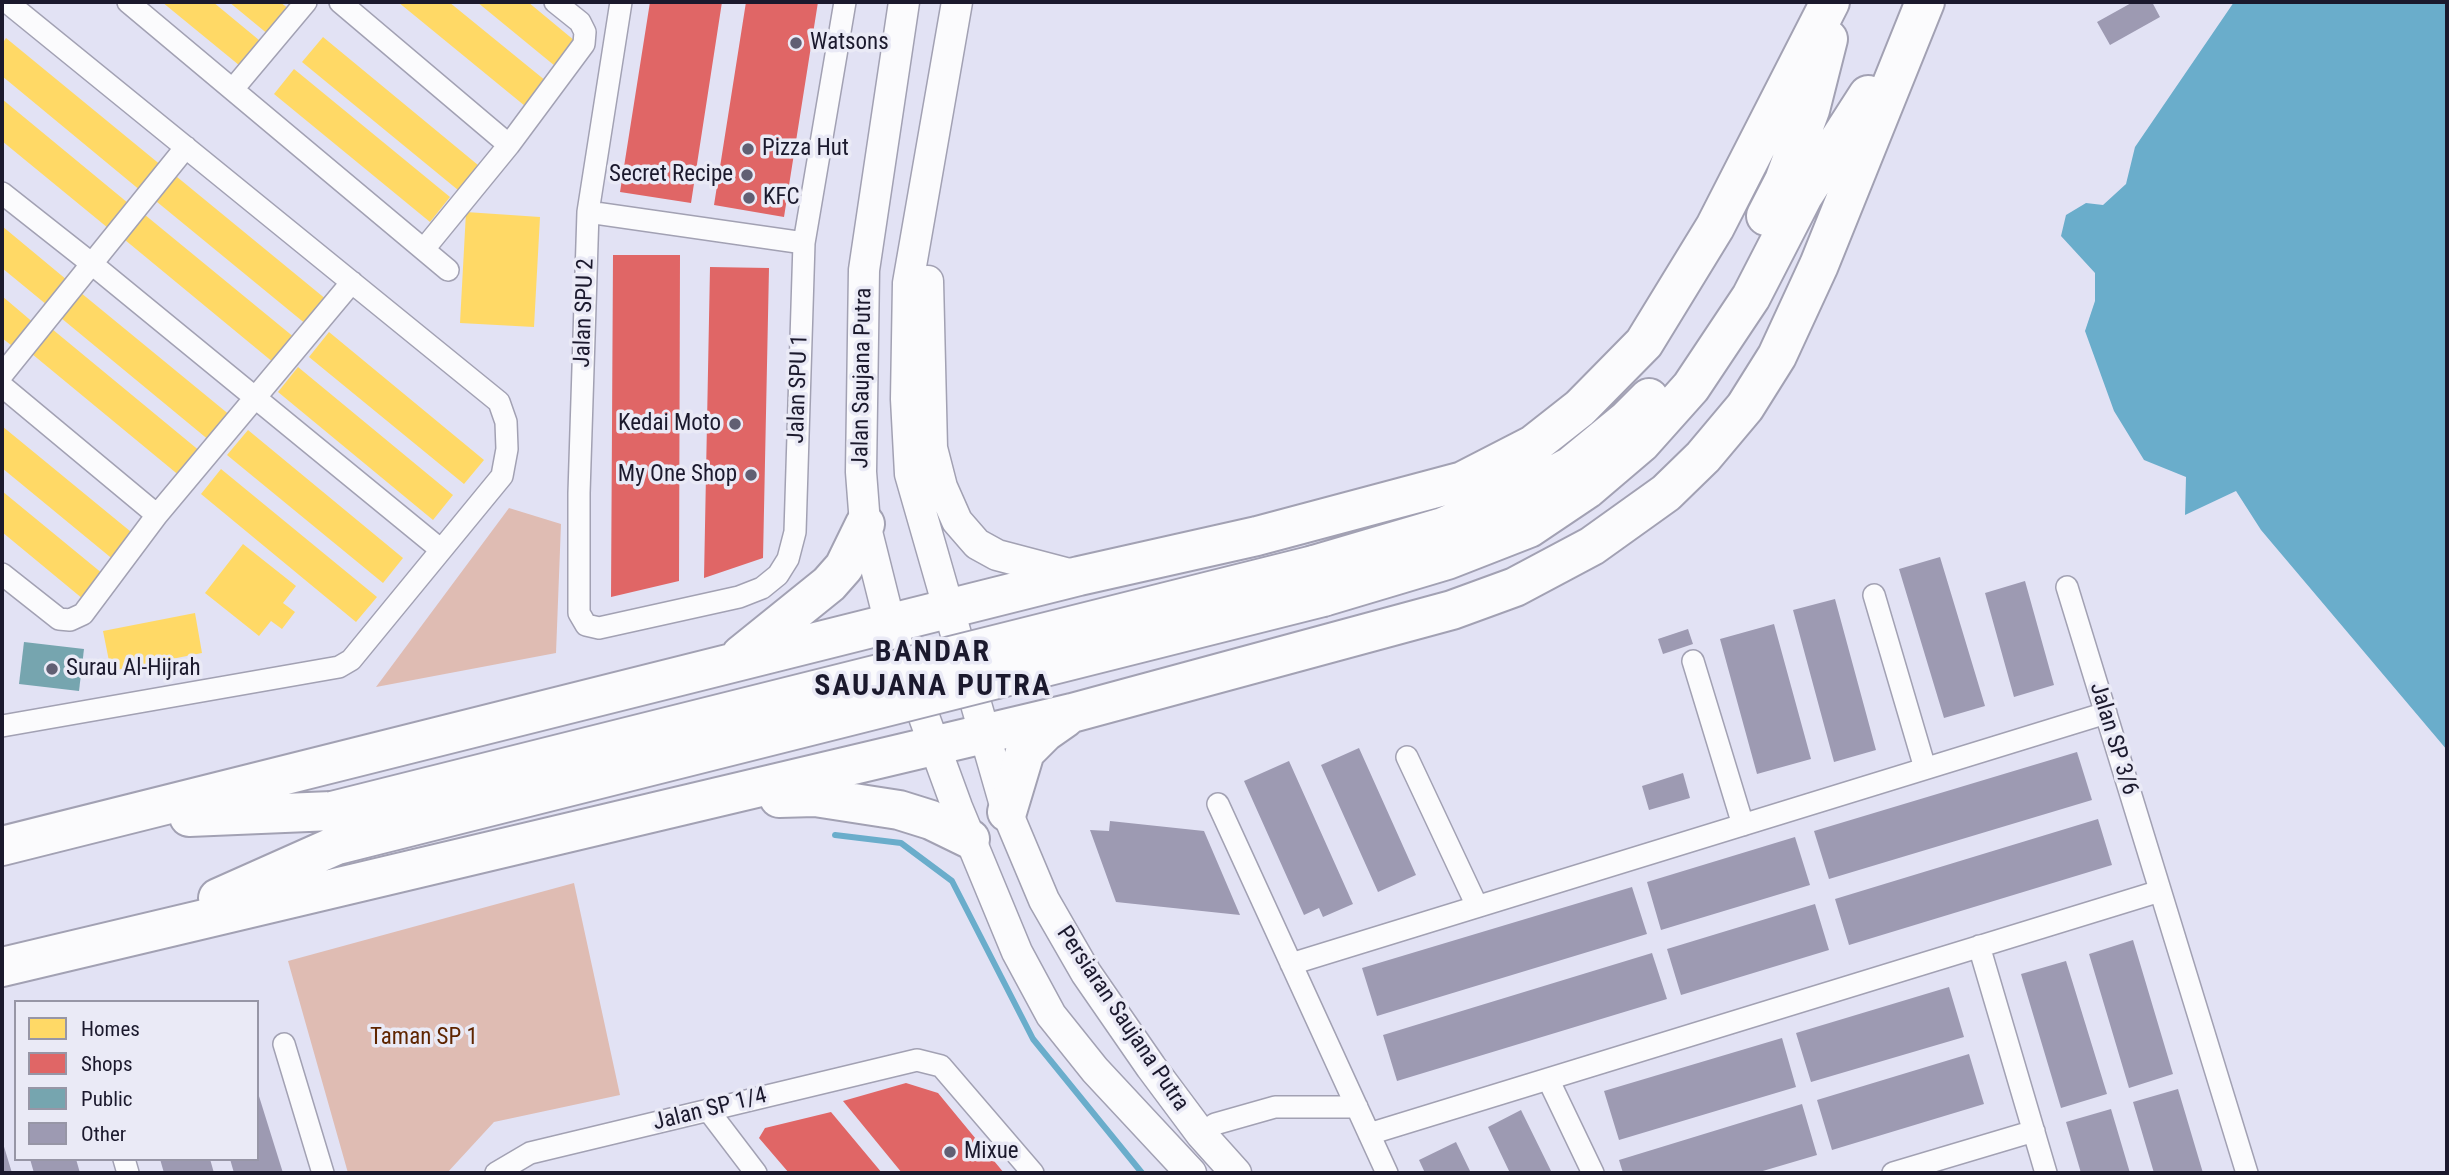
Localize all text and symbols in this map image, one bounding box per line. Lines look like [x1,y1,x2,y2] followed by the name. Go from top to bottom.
[810,29,889,57] place label: Watsons
[788,35,804,51] marker: Watsons
[762,135,849,163] place label: Pizza Hut
[740,141,756,157] marker: Pizza Hut
[609,161,733,189] place label: Secret Recipe
[739,167,755,183] marker: Secret Recipe
[763,184,800,212] place label: KFC
[741,190,757,206] marker: KFC
[569,258,601,368] street label: Jalan SPU 2
[848,287,878,469] street label: Jalan Saujana Putra
[783,334,815,444] street label: Jalan SPU 1
[618,410,721,438] place label: Kedai Moto
[727,416,743,432] marker: Kedai Moto
[618,461,737,489] place label: My One Shop
[743,467,759,483] marker: My One Shop
[816,635,1050,706] district label: BANDAR SAUJANA PUTRA
[66,655,201,683] place label: Surau Al-Hijrah
[44,661,60,677] marker: Surau Al-Hijrah
[2083,679,2143,799] street label: Jalan SP 3/6
[1050,921,1194,1117] street label: Persiaran Saujana Putra
[14,1000,259,1161] legend
[81,1017,140,1041] text: Homes
[370,1024,478,1052] park label: Taman SP 1
[81,1052,133,1076] text: Shops
[650,1083,770,1137] street label: Jalan SP 1/4
[81,1087,133,1111] text: Public
[81,1122,126,1146] text: Other
[964,1138,1019,1166] place label: Mixue
[942,1144,958,1160] marker: Mixue

